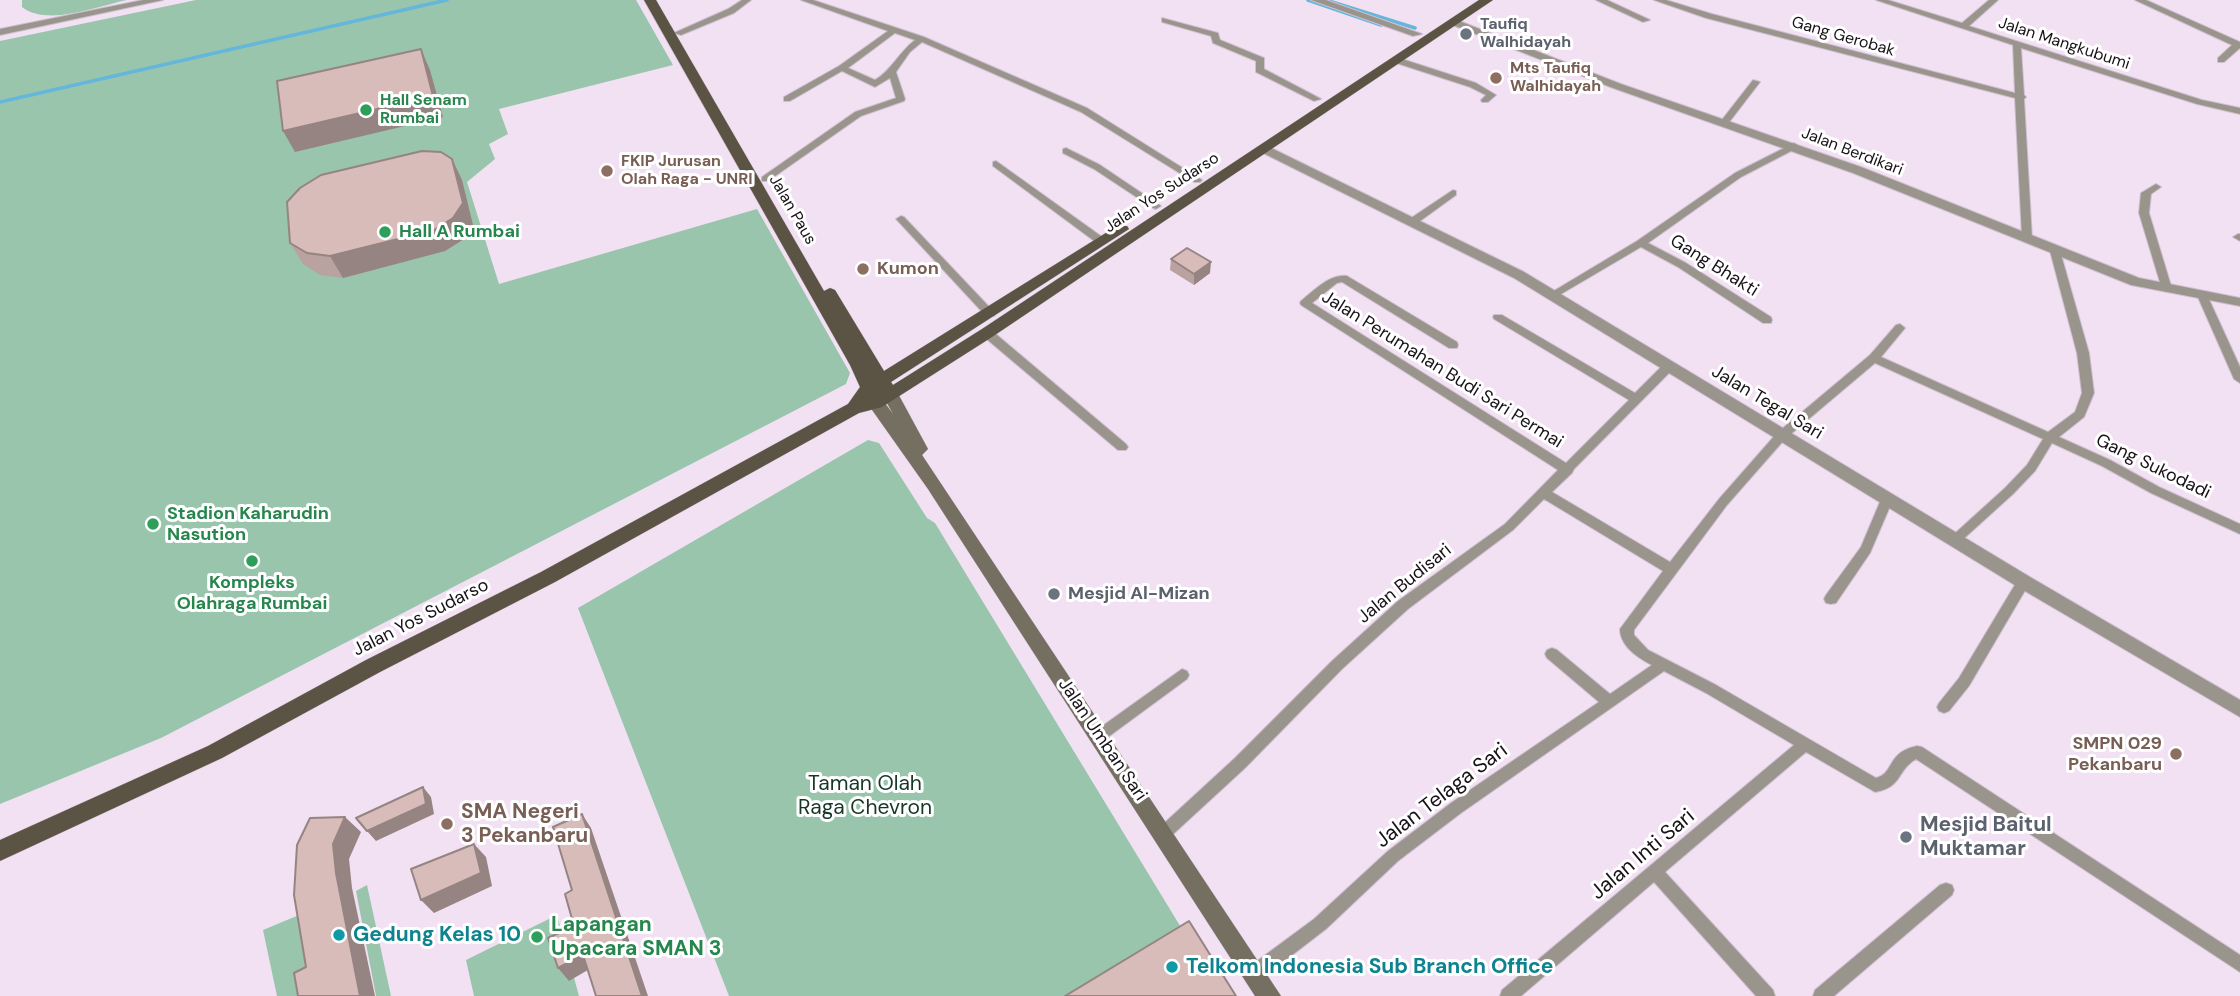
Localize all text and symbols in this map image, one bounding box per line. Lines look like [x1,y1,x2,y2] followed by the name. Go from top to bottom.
[1789,13,1897,61] street label: Gang Gerobak
[1996,14,2132,74] street label: Jalan Mangkubumi
[1480,15,1571,53] place label: Taufiq Walhidayah
[1458,26,1474,42] marker: Taufiq Walhidayah
[1510,59,1601,97] place label: Mts Taufiq Walhidayah
[1488,70,1504,86] marker: Mts Taufiq Walhidayah
[380,91,467,129] place label: Hall Senam Rumbai
[358,102,374,118] marker: Hall Senam Rumbai
[1799,124,1905,180] street label: Jalan Berdikari
[1101,149,1223,237] street label: Jalan Yos Sudarso
[621,152,753,190] place label: FKIP Jurusan Olah Raga - UNRI
[599,163,615,179] marker: FKIP Jurusan Olah Raga - UNRI
[764,172,820,248] street label: Jalan Paus
[399,221,520,243] place label: Hall A Rumbai
[377,224,393,240] marker: Hall A Rumbai
[1666,230,1762,302] street label: Gang Bhakti
[877,258,939,280] place label: Kumon
[855,261,871,277] marker: Kumon
[1317,287,1567,453] street label: Jalan Perumahan Budi Sari Permai
[1707,361,1827,445] street label: Jalan Tegal Sari
[2092,430,2214,504] street label: Gang Sukodadi
[167,503,329,546] place label: Stadion Kaharudin Nasution
[145,516,161,532] marker: Stadion Kaharudin Nasution
[1354,540,1456,628] street label: Jalan Budisari
[244,553,260,569] marker: Kompleks Olahraga Rumbai
[177,572,327,614] place label: Kompleks Olahraga Rumbai
[350,574,492,662] street label: Jalan Yos Sudarso
[1068,583,1210,605] place label: Mesjid Al-Mizan
[1046,586,1062,602] marker: Mesjid Al-Mizan
[1053,675,1151,805] street label: Jalan Umban Sari
[2068,733,2162,776] place label: SMPN 029 Pekanbaru
[1371,738,1513,854] street label: Jalan Telaga Sari
[2168,746,2184,762] marker: SMPN 029 Pekanbaru
[798,771,932,821] park label: Taman Olah Raga Chevron
[461,799,588,849] place label: SMA Negeri 3 Pekanbaru
[1586,804,1700,906] street label: Jalan Inti Sari
[1920,812,2052,862] place label: Mesjid Baitul Muktamar
[439,816,455,832] marker: SMA Negeri 3 Pekanbaru
[1898,829,1914,845] marker: Mesjid Baitul Muktamar
[551,912,721,962] place label: Lapangan Upacara SMAN 3
[353,922,521,948] place label: Gedung Kelas 10
[331,927,347,943] marker: Gedung Kelas 10
[529,929,545,945] marker: Lapangan Upacara SMAN 3
[1186,954,1553,980] place label: Telkom Indonesia Sub Branch Office
[1164,959,1180,975] marker: Telkom Indonesia Sub Branch Office

